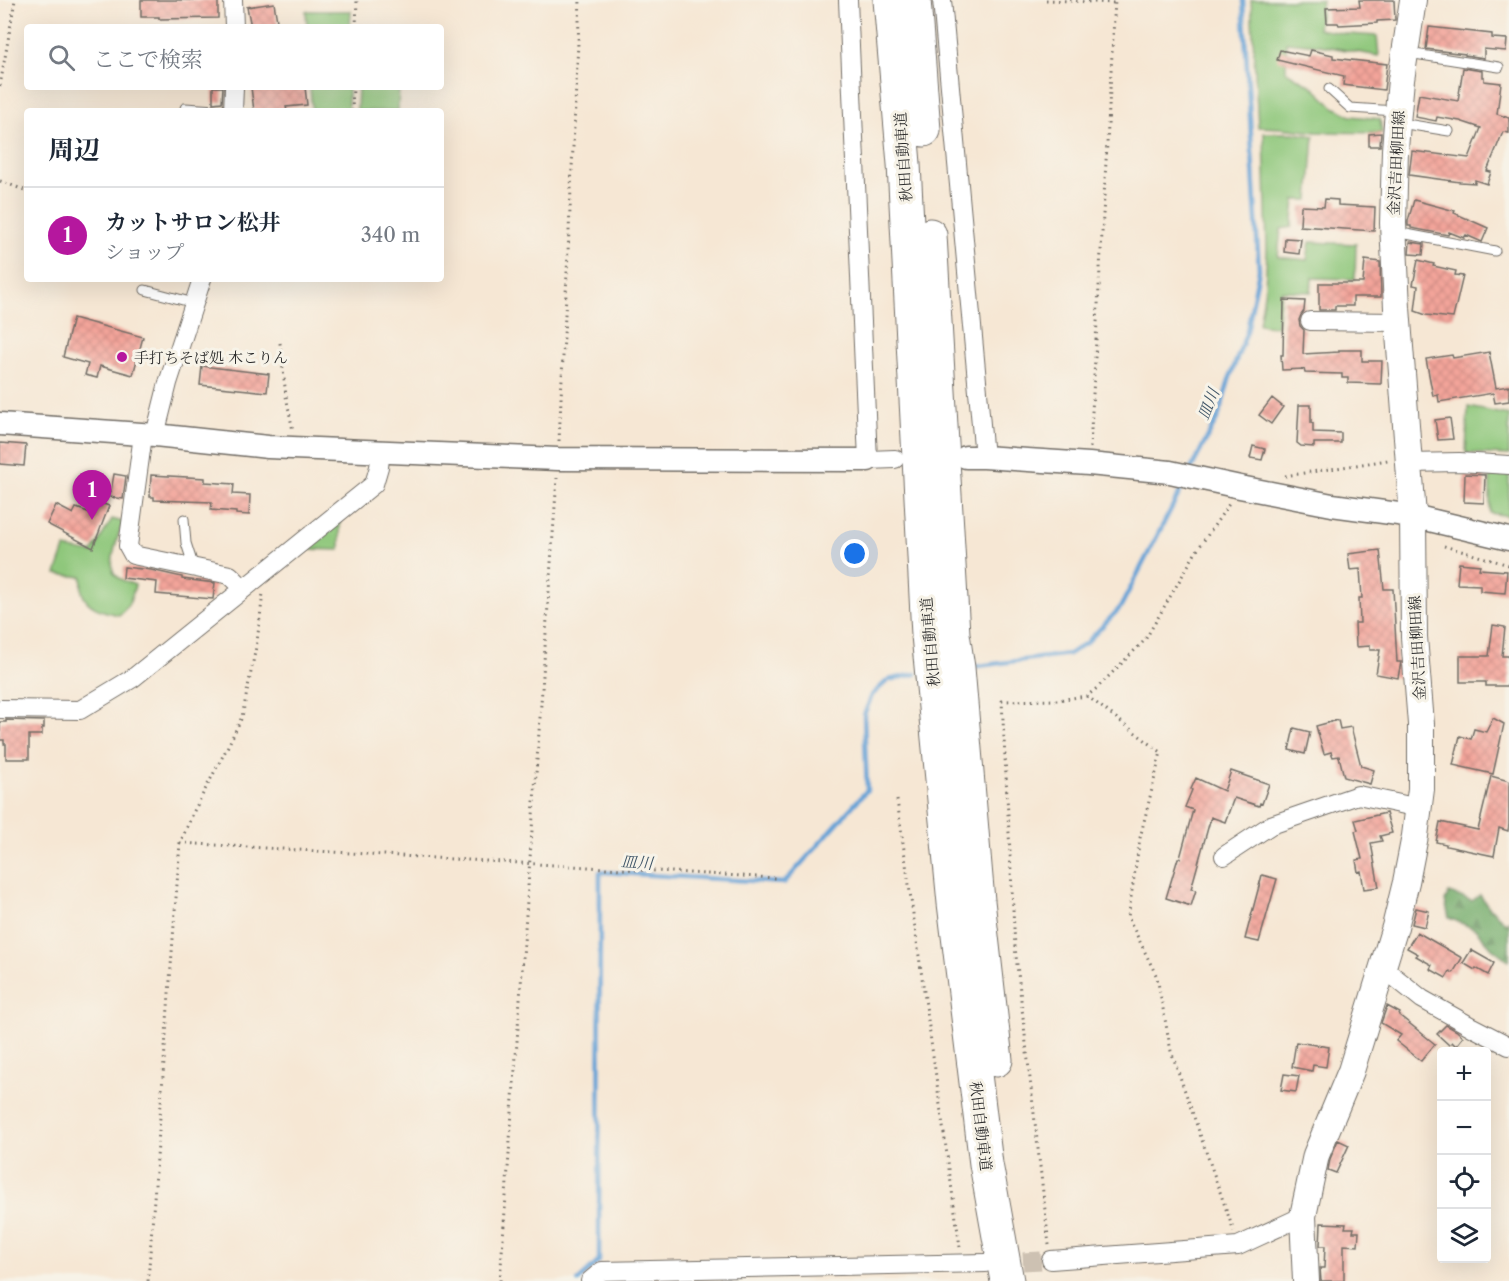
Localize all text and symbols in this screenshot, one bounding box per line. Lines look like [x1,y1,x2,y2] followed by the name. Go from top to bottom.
[24,24,444,90] search box
[45,41,78,74] icon: search
[93,46,203,73] text: ここで検索
[1384,110,1408,216] street label: 金沢吉田柳田線
[890,111,916,203] street label: 秋田自動車道
[48,134,100,166] text: 周辺
[105,209,281,236] text: カットサロン松井
[63,223,72,247] text: 1
[361,223,420,247] text: 340 m
[105,240,185,264] text: ショップ
[134,348,288,367] place label: 手打ちそば処 木こりん
[115,350,129,364] marker: 手打ちそば処 木こりん
[1193,384,1224,423] water label: 皿川
[72,470,112,520] pin: 1
[840,539,869,568] your location
[1405,595,1429,701] street label: 金沢吉田柳田線
[917,596,943,688] street label: 秋田自動車道
[620,851,656,873] water label: 皿川
[1437,1047,1491,1263] map controls
[1437,1047,1491,1101] button: +
[966,1080,996,1172] street label: 秋田自動車道
[1437,1101,1491,1155] button: −
[1437,1155,1491,1209] button: locate
[1437,1209,1491,1263] button: layers

